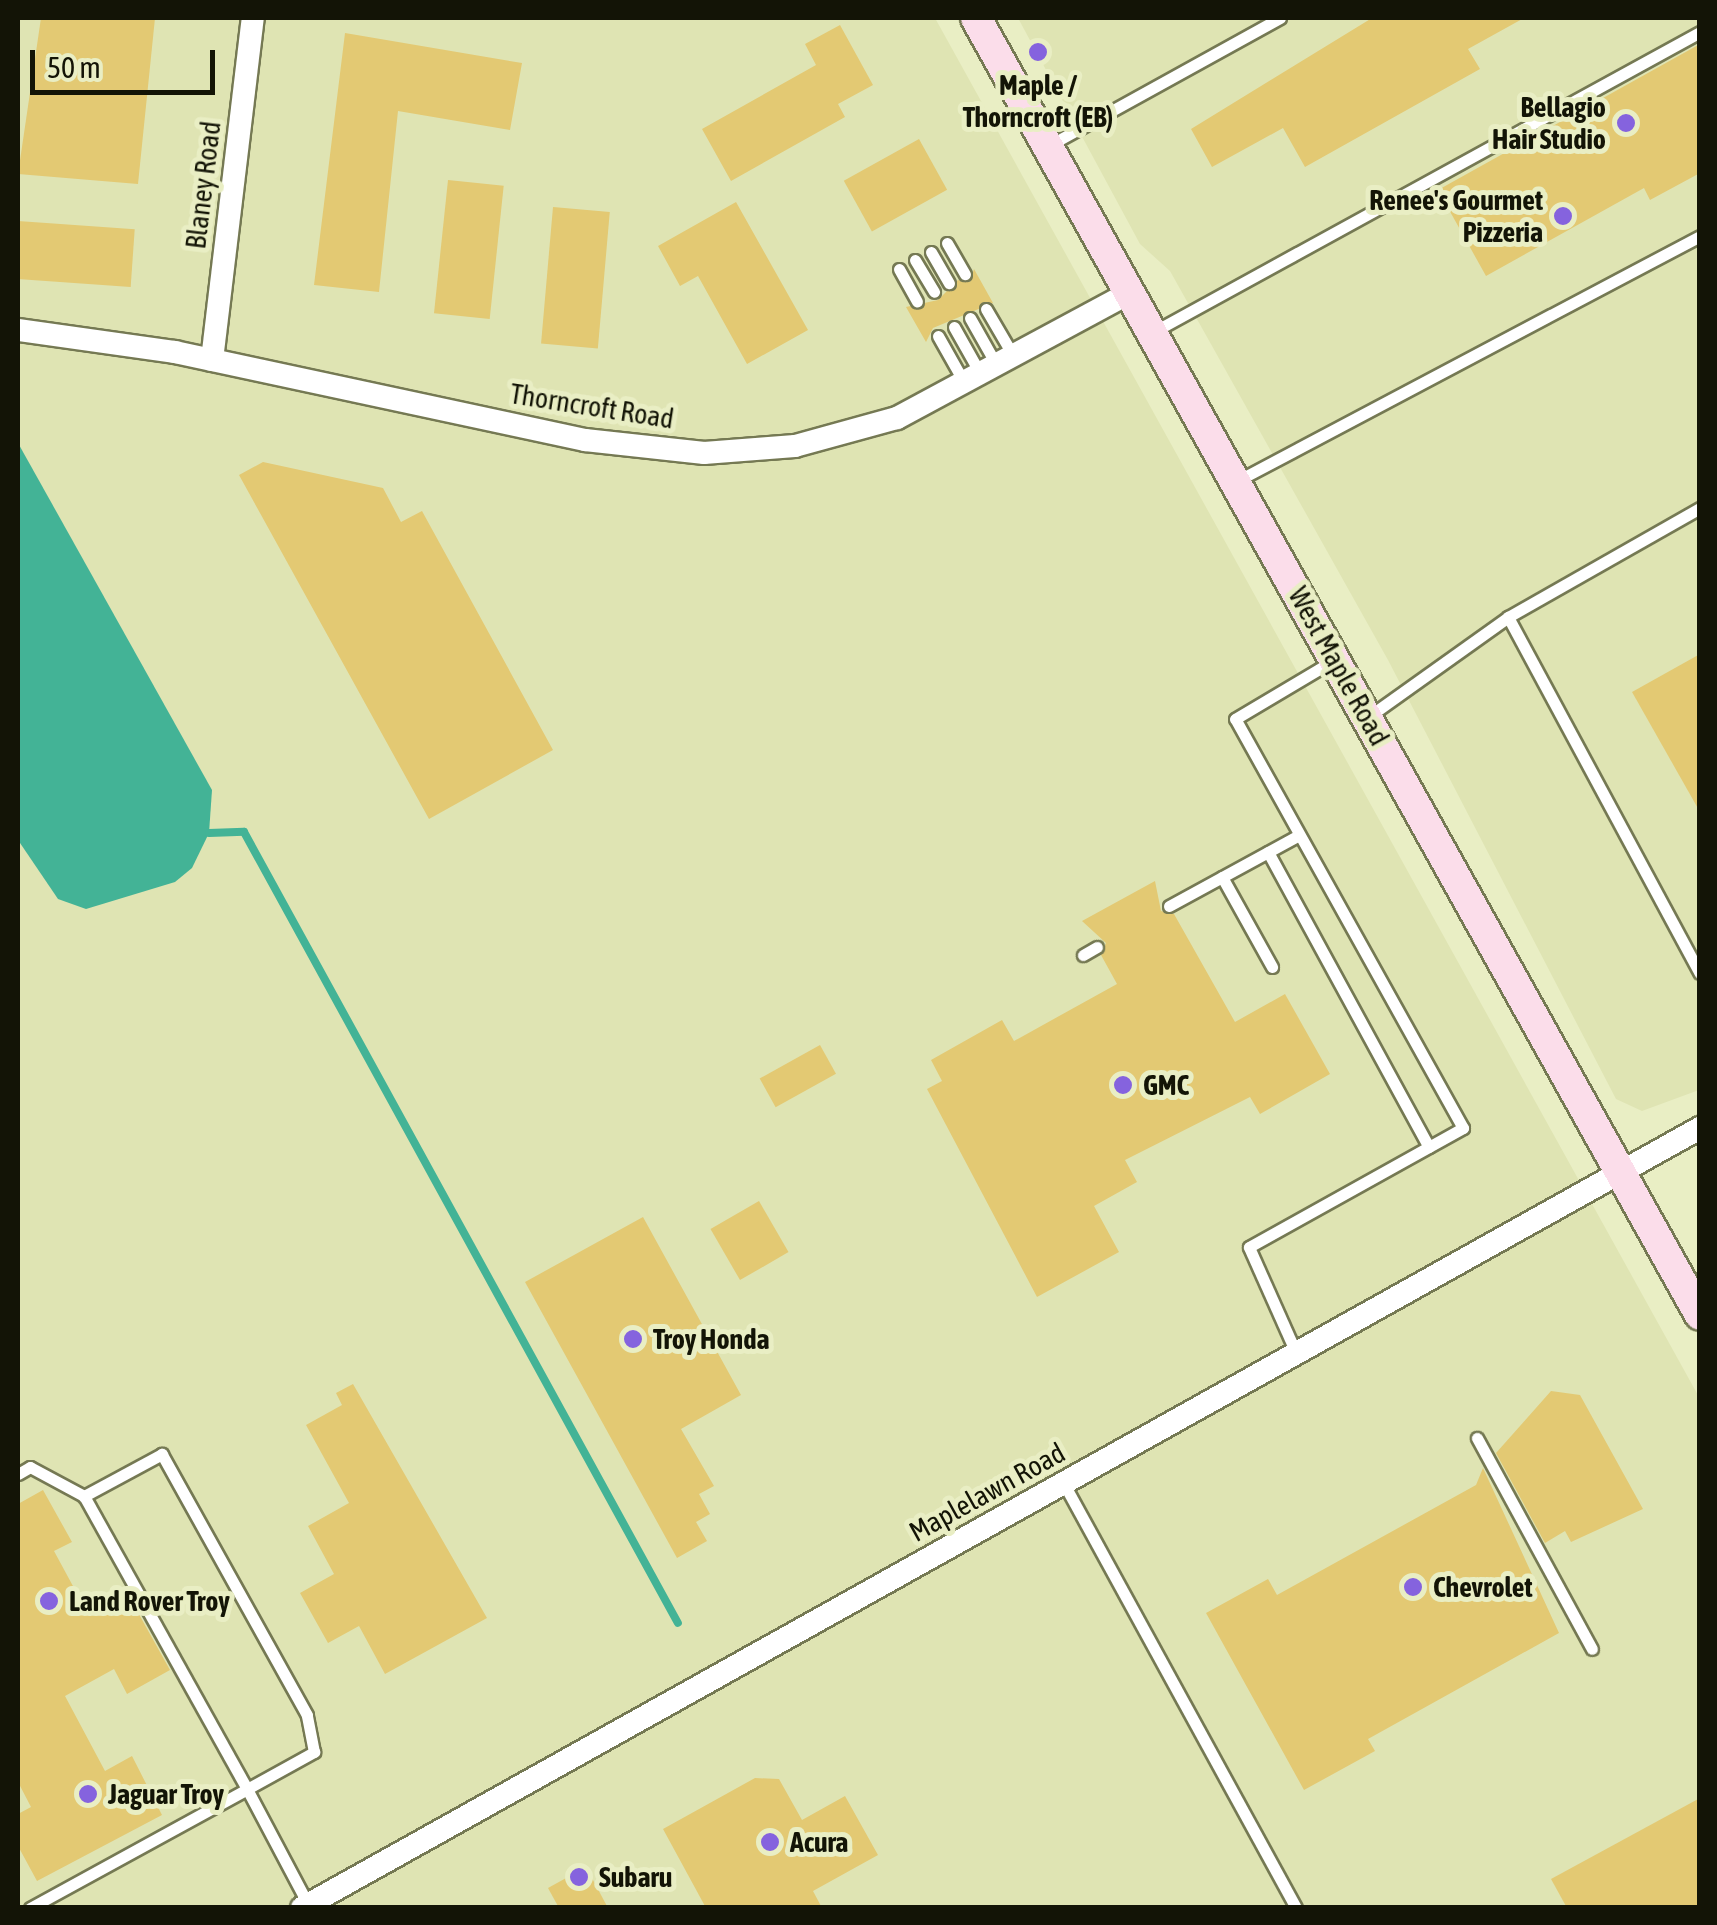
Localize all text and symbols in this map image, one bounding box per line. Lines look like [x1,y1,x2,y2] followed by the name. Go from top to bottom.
[35,30,220,92] scale bar
[1027,41,1049,63] marker: Maple / Thorncroft (EB)
[47,50,101,84] text: 50 m
[963,68,1113,134] place label: Maple / Thorncroft (EB)
[1492,90,1606,156] place label: Bellagio Hair Studio
[1615,112,1637,134] marker: Bellagio Hair Studio
[178,119,228,251] street label: Blaney Road
[1369,183,1543,249] place label: Renee's Gourmet Pizzeria
[1552,205,1574,227] marker: Renee's Gourmet Pizzeria
[508,376,676,436] street label: Thorncroft Road
[1282,581,1396,751] street label: West Maple Road
[1143,1068,1189,1102] place label: GMC
[1112,1074,1134,1096] marker: GMC
[653,1322,769,1356] place label: Troy Honda
[622,1328,644,1350] marker: Troy Honda
[903,1435,1071,1549] street label: Maplelawn Road
[1433,1570,1532,1604] place label: Chevrolet
[1402,1576,1424,1598] marker: Chevrolet
[69,1584,230,1618] place label: Land Rover Troy
[38,1590,60,1612] marker: Land Rover Troy
[108,1777,224,1811] place label: Jaguar Troy
[77,1783,99,1805] marker: Jaguar Troy
[790,1825,848,1859] place label: Acura
[759,1831,781,1853] marker: Acura
[599,1860,672,1894] place label: Subaru
[568,1866,590,1888] marker: Subaru

